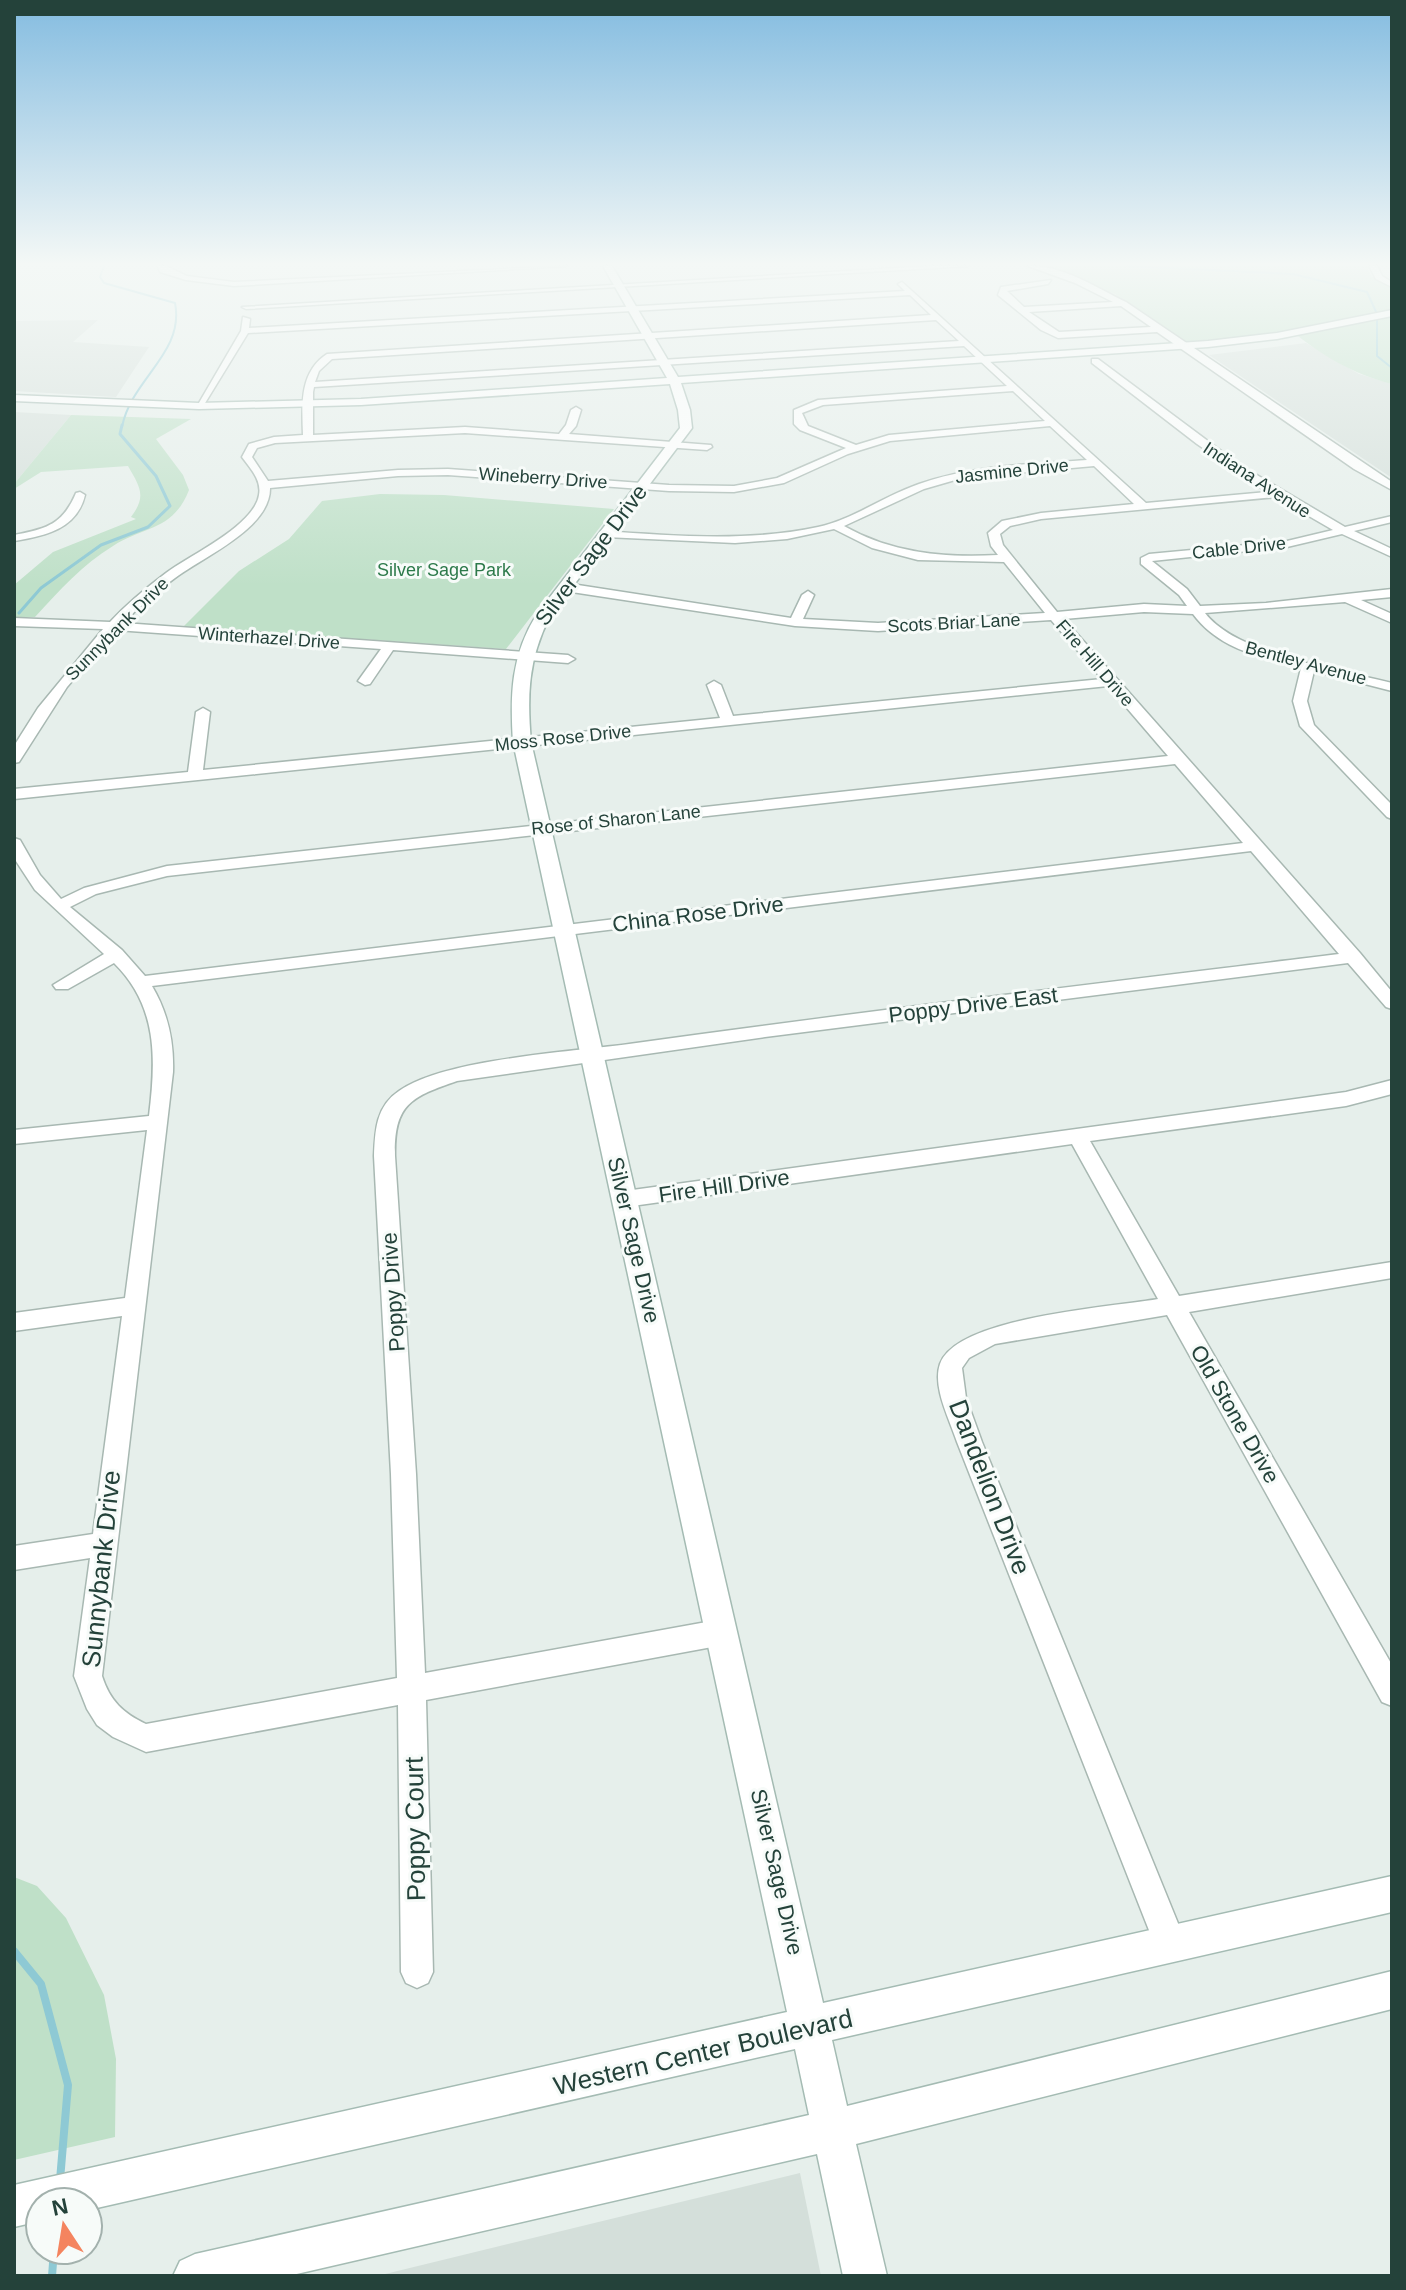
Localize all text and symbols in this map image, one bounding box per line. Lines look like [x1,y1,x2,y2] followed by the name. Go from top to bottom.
[1200,438,1314,522] street label: Indiana Avenue
[954,455,1070,487] street label: Jasmine Drive
[478,464,608,492] street label: Wineberry Drive
[530,480,652,630] street label: Silver Sage Drive
[1191,533,1287,563] street label: Cable Drive
[377,560,512,580] park label: Silver Sage Park
[61,573,173,685] street label: Sunnybank Drive
[887,610,1021,636] street label: Scots Briar Lane
[1052,616,1138,710] street label: Fire Hill Drive
[197,623,341,653] street label: Winterhazel Drive
[1243,637,1369,689] street label: Bentley Avenue
[494,721,632,755] street label: Moss Rose Drive
[530,801,702,839] street label: Rose of Sharon Lane
[611,891,785,937] street label: China Rose Drive
[887,982,1059,1028] street label: Poppy Drive East
[603,1154,665,1326] street label: Silver Sage Drive
[657,1164,791,1208] street label: Fire Hill Drive
[376,1231,410,1353] street label: Poppy Drive
[1185,1341,1285,1487] street label: Old Stone Drive
[943,1395,1037,1579] street label: Dandelion Drive
[76,1469,126,1669] street label: Sunnybank Drive
[399,1756,431,1902] street label: Poppy Court
[746,1786,808,1958] street label: Silver Sage Drive
[551,2003,855,2101] street label: Western Center Boulevard
[24,2186,104,2266] north arrow
[50,2193,70,2221] text: N

